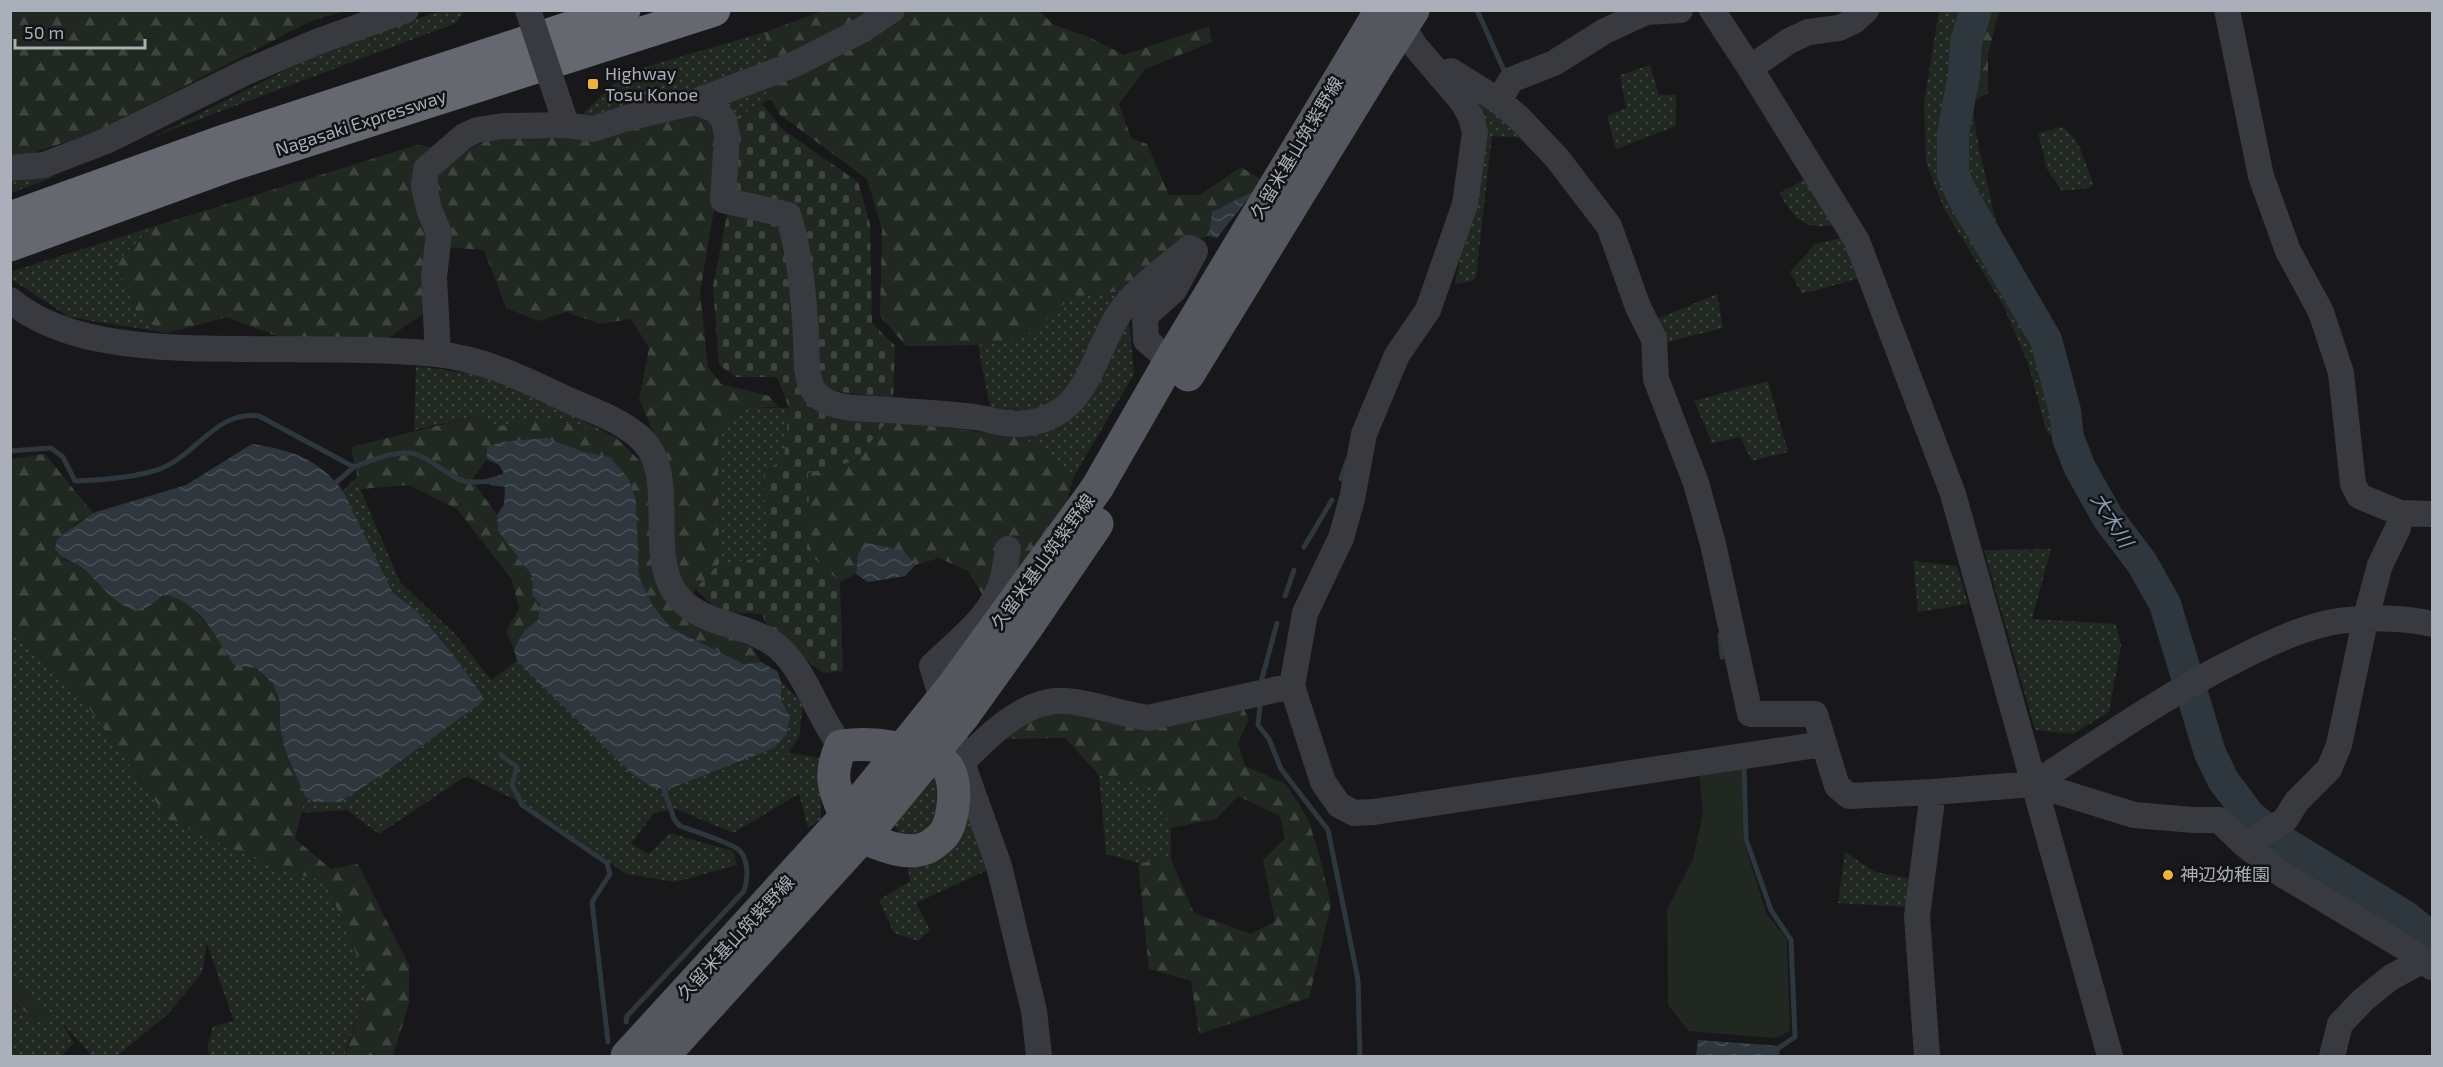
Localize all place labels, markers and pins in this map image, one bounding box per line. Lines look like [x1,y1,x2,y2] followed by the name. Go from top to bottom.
[605,62,698,105] place label: Highway Tosu Konoe
[586,77,600,91] marker: Highway Tosu Konoe
[2180,863,2270,885] place label: 神辺幼稚園
[2161,868,2175,882] marker: 神辺幼稚園

